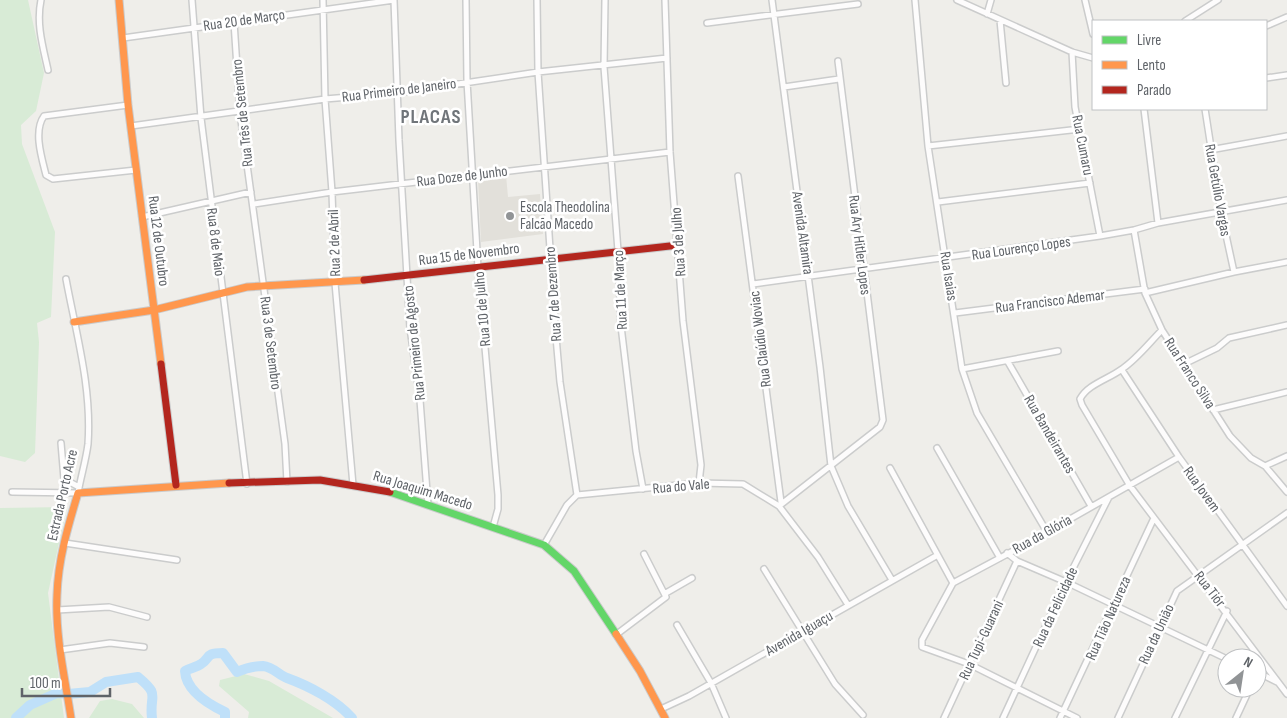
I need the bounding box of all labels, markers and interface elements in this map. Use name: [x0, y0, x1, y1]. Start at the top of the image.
street label: Rua 20 de Março: [202, 5, 286, 36]
legend: [1092, 20, 1267, 110]
text: Livre: [1137, 31, 1161, 50]
text: Lento: [1137, 56, 1166, 75]
street label: Rua Três de Setembro: [227, 58, 258, 168]
street label: Rua Primeiro de Janeiro: [341, 74, 457, 107]
text: Parado: [1137, 81, 1171, 100]
district label: PLACAS: [400, 105, 462, 129]
street label: Rua Cumaru: [1067, 113, 1098, 177]
street label: Rua Getúlio Vargas: [1200, 143, 1235, 238]
street label: Rua Doze de Junho: [415, 161, 509, 192]
street label: Avenida Altamira: [787, 189, 818, 276]
street label: Rua Ary Hitler Lopes: [844, 194, 875, 296]
street label: Rua 12 de Outubro: [144, 195, 173, 287]
place label: Escola Theodolina Falcão Macedo: [520, 198, 610, 234]
street label: Rua 8 de Maio: [202, 207, 229, 277]
street label: Rua 3 de Julho: [667, 207, 690, 277]
street label: Rua 2 de Abril: [324, 209, 345, 277]
marker: Escola Theodolina Falcão Macedo: [504, 210, 516, 222]
street label: Rua Lourenço Lopes: [970, 232, 1072, 265]
street label: Rua 15 de Novembro: [418, 239, 520, 270]
street label: Rua 7 de Dezembro: [541, 246, 566, 342]
street label: Rua 11 de Março: [609, 250, 632, 330]
street label: Rua Isaias: [935, 250, 962, 302]
street label: Rua 10 de Julho: [470, 271, 495, 347]
street label: Rua Primeiro de Agosto: [399, 285, 430, 401]
street label: Rua Francisco Ademar: [994, 285, 1107, 318]
street label: Rua Claúdio Woviac: [745, 290, 776, 388]
street label: Rua 3 de Setembro: [255, 295, 286, 391]
street label: Rua Franco Silva: [1160, 334, 1220, 413]
street label: Rua Bandeirantes: [1019, 392, 1080, 477]
street label: Estrada Porto Acre: [43, 448, 82, 543]
street label: Rua Jovem: [1179, 463, 1225, 516]
street label: Rua Joaquim Macedo: [371, 466, 475, 515]
street label: Rua do Vale: [652, 475, 710, 498]
street label: Rua da Glória: [1009, 510, 1076, 559]
street label: Rua da Felicidade: [1029, 564, 1082, 650]
street label: Rua Tiór: [1190, 567, 1230, 612]
street label: Rua Tião Natureza: [1081, 573, 1136, 663]
street label: Rua Tupi-Guarani: [955, 597, 1008, 683]
street label: Rua da União: [1134, 601, 1179, 667]
street label: Avenida Iguaçu: [761, 606, 836, 661]
north arrow: [1217, 648, 1267, 698]
text: N: [1241, 653, 1256, 671]
scale bar: [22, 666, 110, 698]
text: 100 m: [30, 674, 61, 693]

